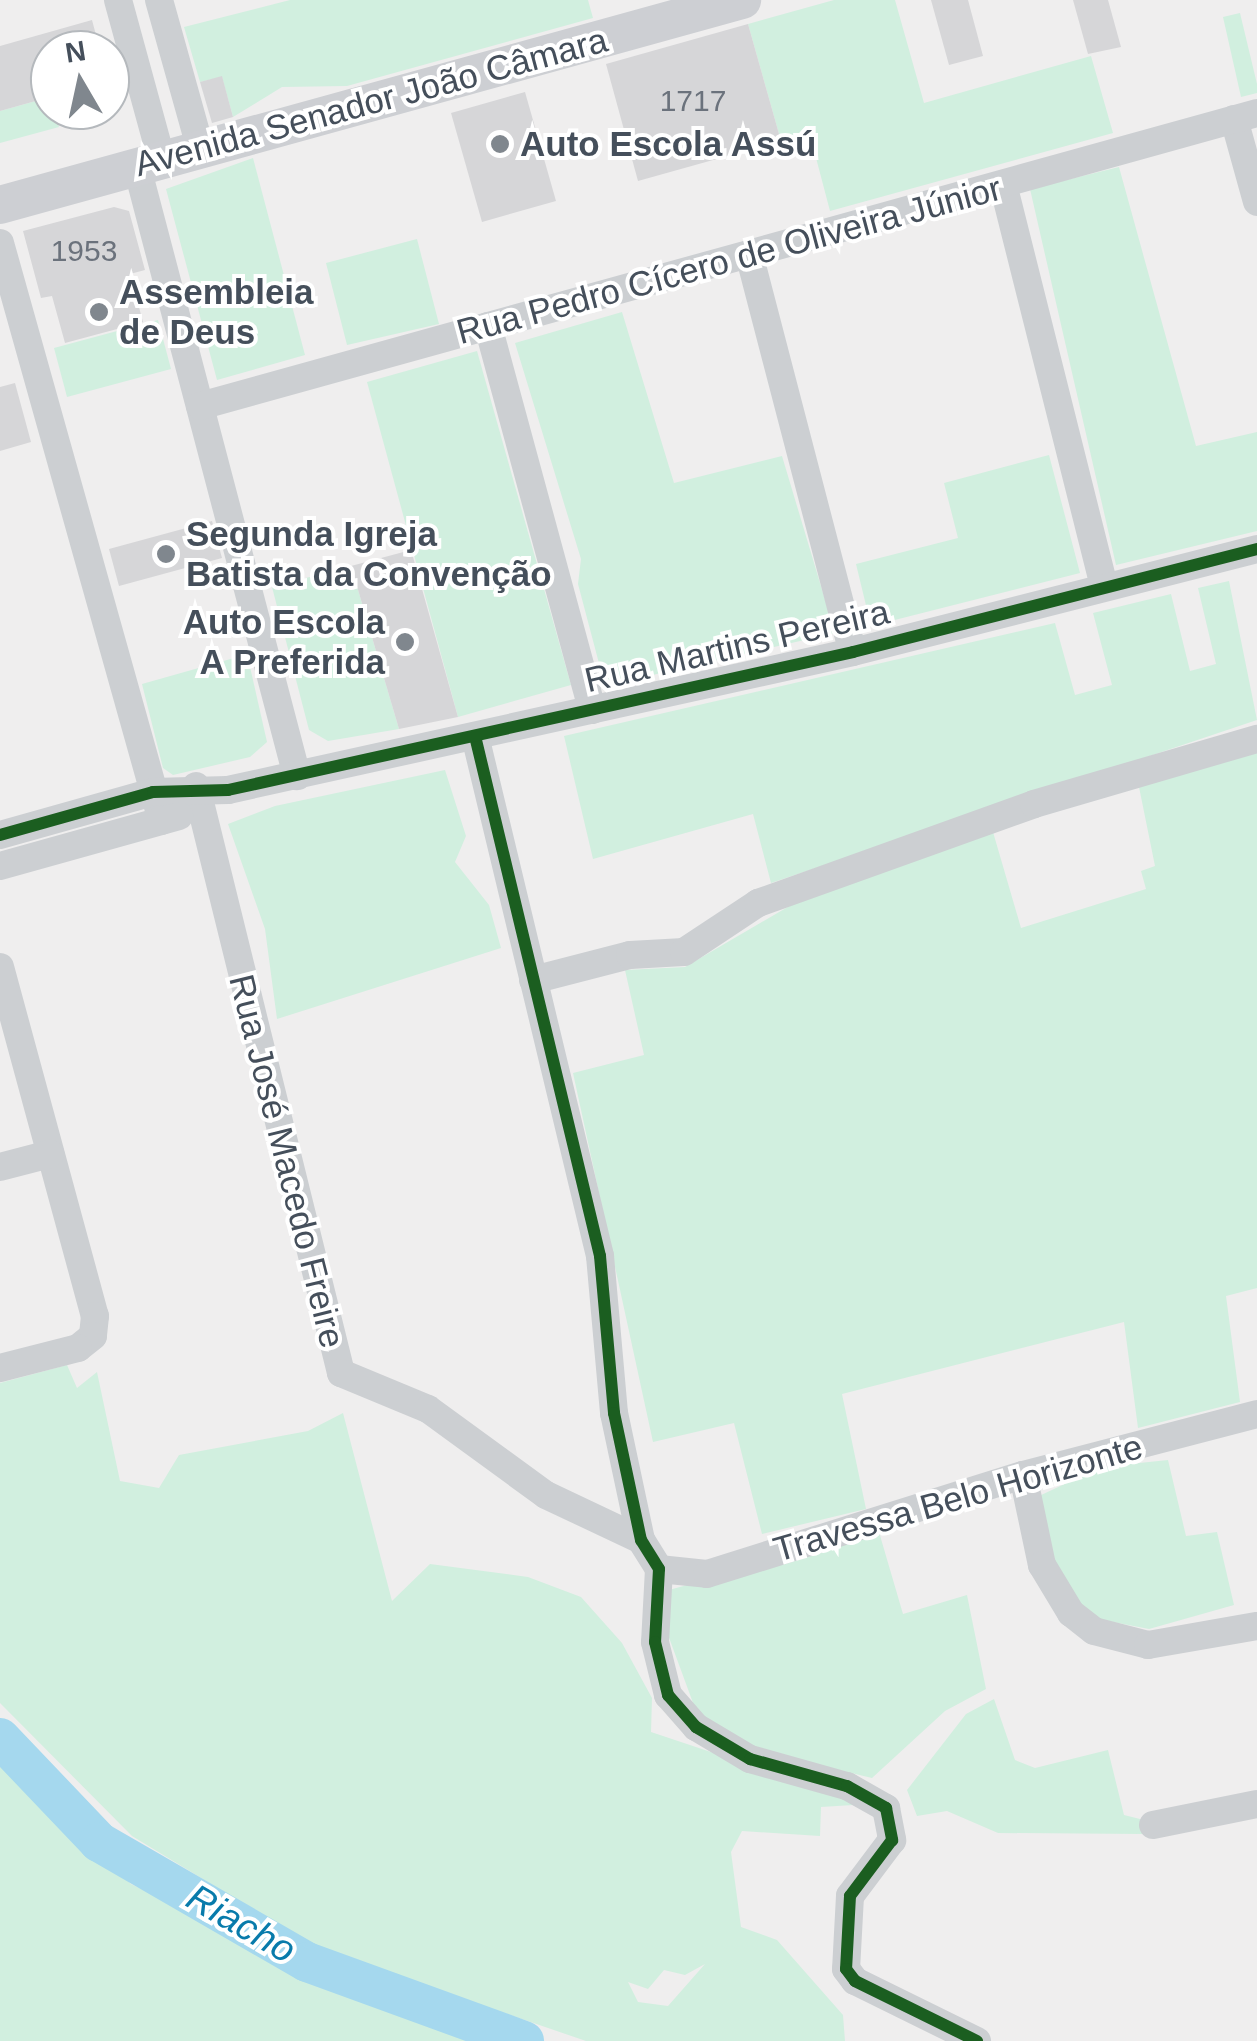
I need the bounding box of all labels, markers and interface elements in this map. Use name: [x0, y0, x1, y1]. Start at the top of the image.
street label: Avenida Senador João Câmara: [130, 19, 612, 185]
north arrow: [30, 30, 130, 130]
text: N: [63, 35, 88, 69]
house number: 1717: [660, 83, 726, 119]
place label: Auto Escola Assú: [520, 123, 818, 165]
marker: Auto Escola Assú: [489, 133, 511, 155]
street label: Rua Pedro Cícero de Oliveira Júnior: [452, 167, 1006, 353]
house number: 1953: [51, 233, 117, 269]
place label: Assembleia de Deus: [119, 271, 314, 353]
marker: Assembleia de Deus: [88, 301, 110, 323]
place label: Segunda Igreja Batista da Convenção: [186, 513, 552, 595]
marker: Segunda Igreja Batista da Convenção: [155, 543, 177, 565]
street label: Rua Martins Pereira: [581, 591, 893, 701]
place label: Auto Escola A Preferida: [183, 601, 385, 683]
marker: Auto Escola A Preferida: [394, 631, 416, 653]
street label: Rua José Macedo Freire: [220, 970, 354, 1352]
street label: Travessa Belo Horizonte: [769, 1425, 1147, 1571]
water label: Riacho: [178, 1875, 304, 1973]

